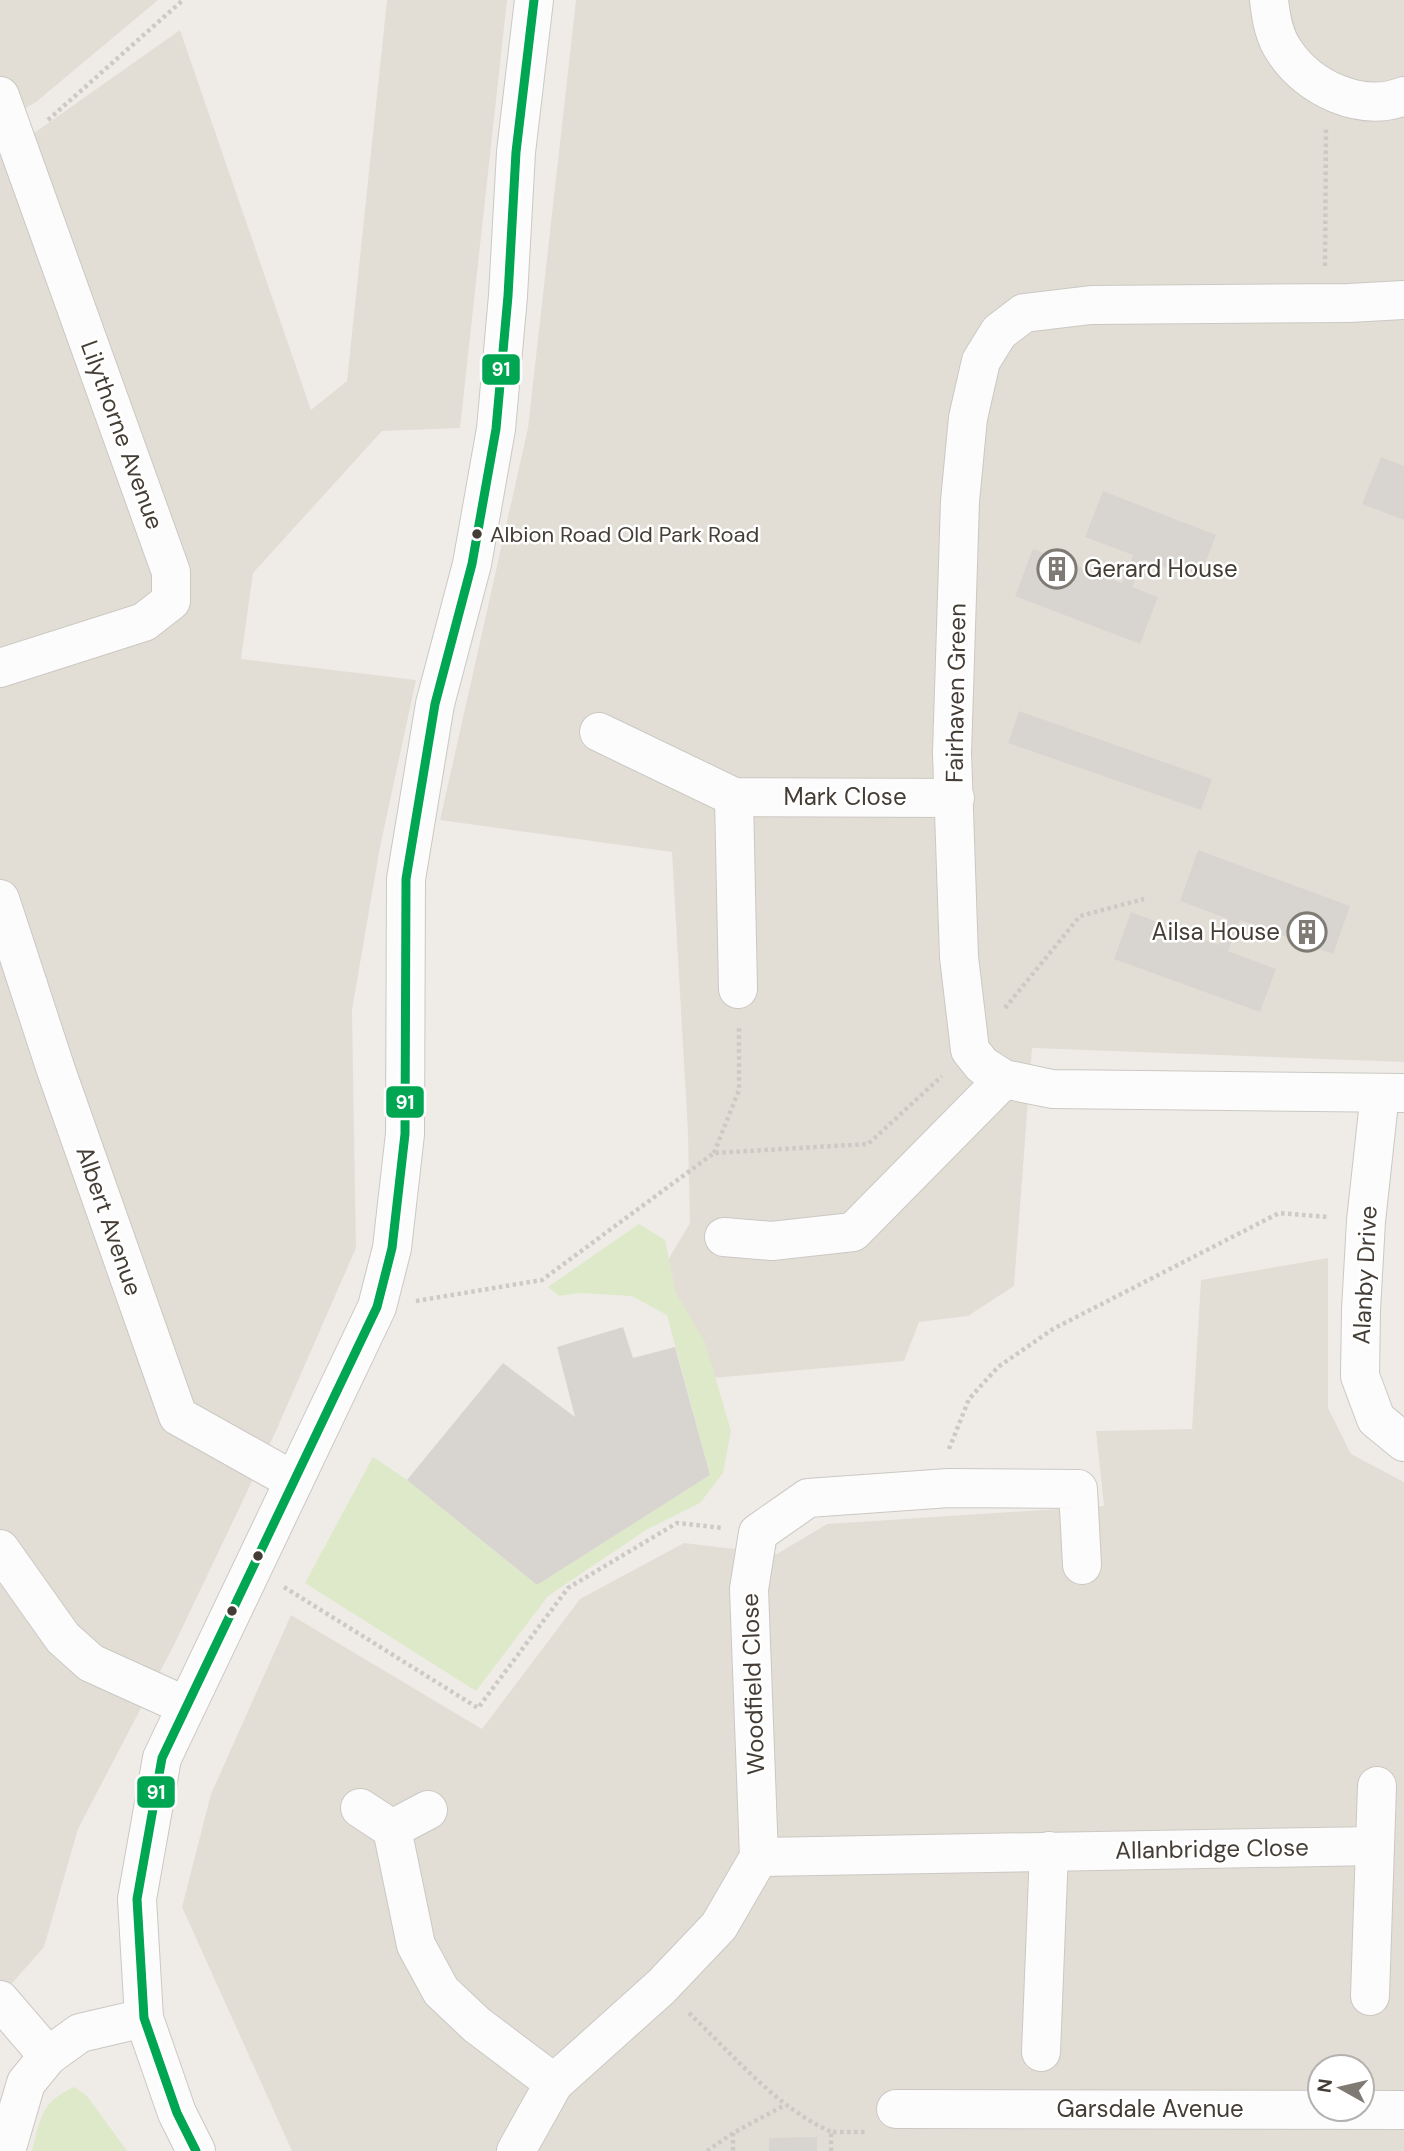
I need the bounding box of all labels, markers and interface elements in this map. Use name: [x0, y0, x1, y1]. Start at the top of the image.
street label: Lilythorne Avenue: [74, 336, 171, 534]
line badge: 91: [481, 353, 521, 386]
text: 91: [492, 357, 510, 382]
place label: Albion Road Old Park Road: [490, 520, 759, 549]
marker: Albion Road Old Park Road: [470, 527, 484, 541]
building icon: Gerard House: [1036, 548, 1078, 590]
place label: Gerard House: [1084, 553, 1238, 584]
street label: Fairhaven Green: [938, 603, 973, 783]
street label: Mark Close: [783, 781, 907, 812]
building icon: Ailsa House: [1286, 911, 1328, 953]
place label: Ailsa House: [1151, 916, 1280, 947]
line badge: 91: [385, 1085, 425, 1119]
text: 91: [396, 1090, 414, 1115]
street label: Albert Avenue: [69, 1142, 150, 1300]
street label: Alanby Drive: [1345, 1205, 1384, 1345]
unlabelled marker: [251, 1549, 265, 1563]
street label: Woodfield Close: [734, 1593, 771, 1775]
unlabelled marker: [225, 1604, 239, 1618]
line badge: 91: [136, 1775, 176, 1809]
text: 91: [147, 1780, 165, 1805]
street label: Allanbridge Close: [1115, 1831, 1309, 1866]
north arrow: [1306, 2053, 1376, 2123]
text: N: [1311, 2077, 1338, 2094]
street label: Garsdale Avenue: [1056, 2093, 1244, 2124]

